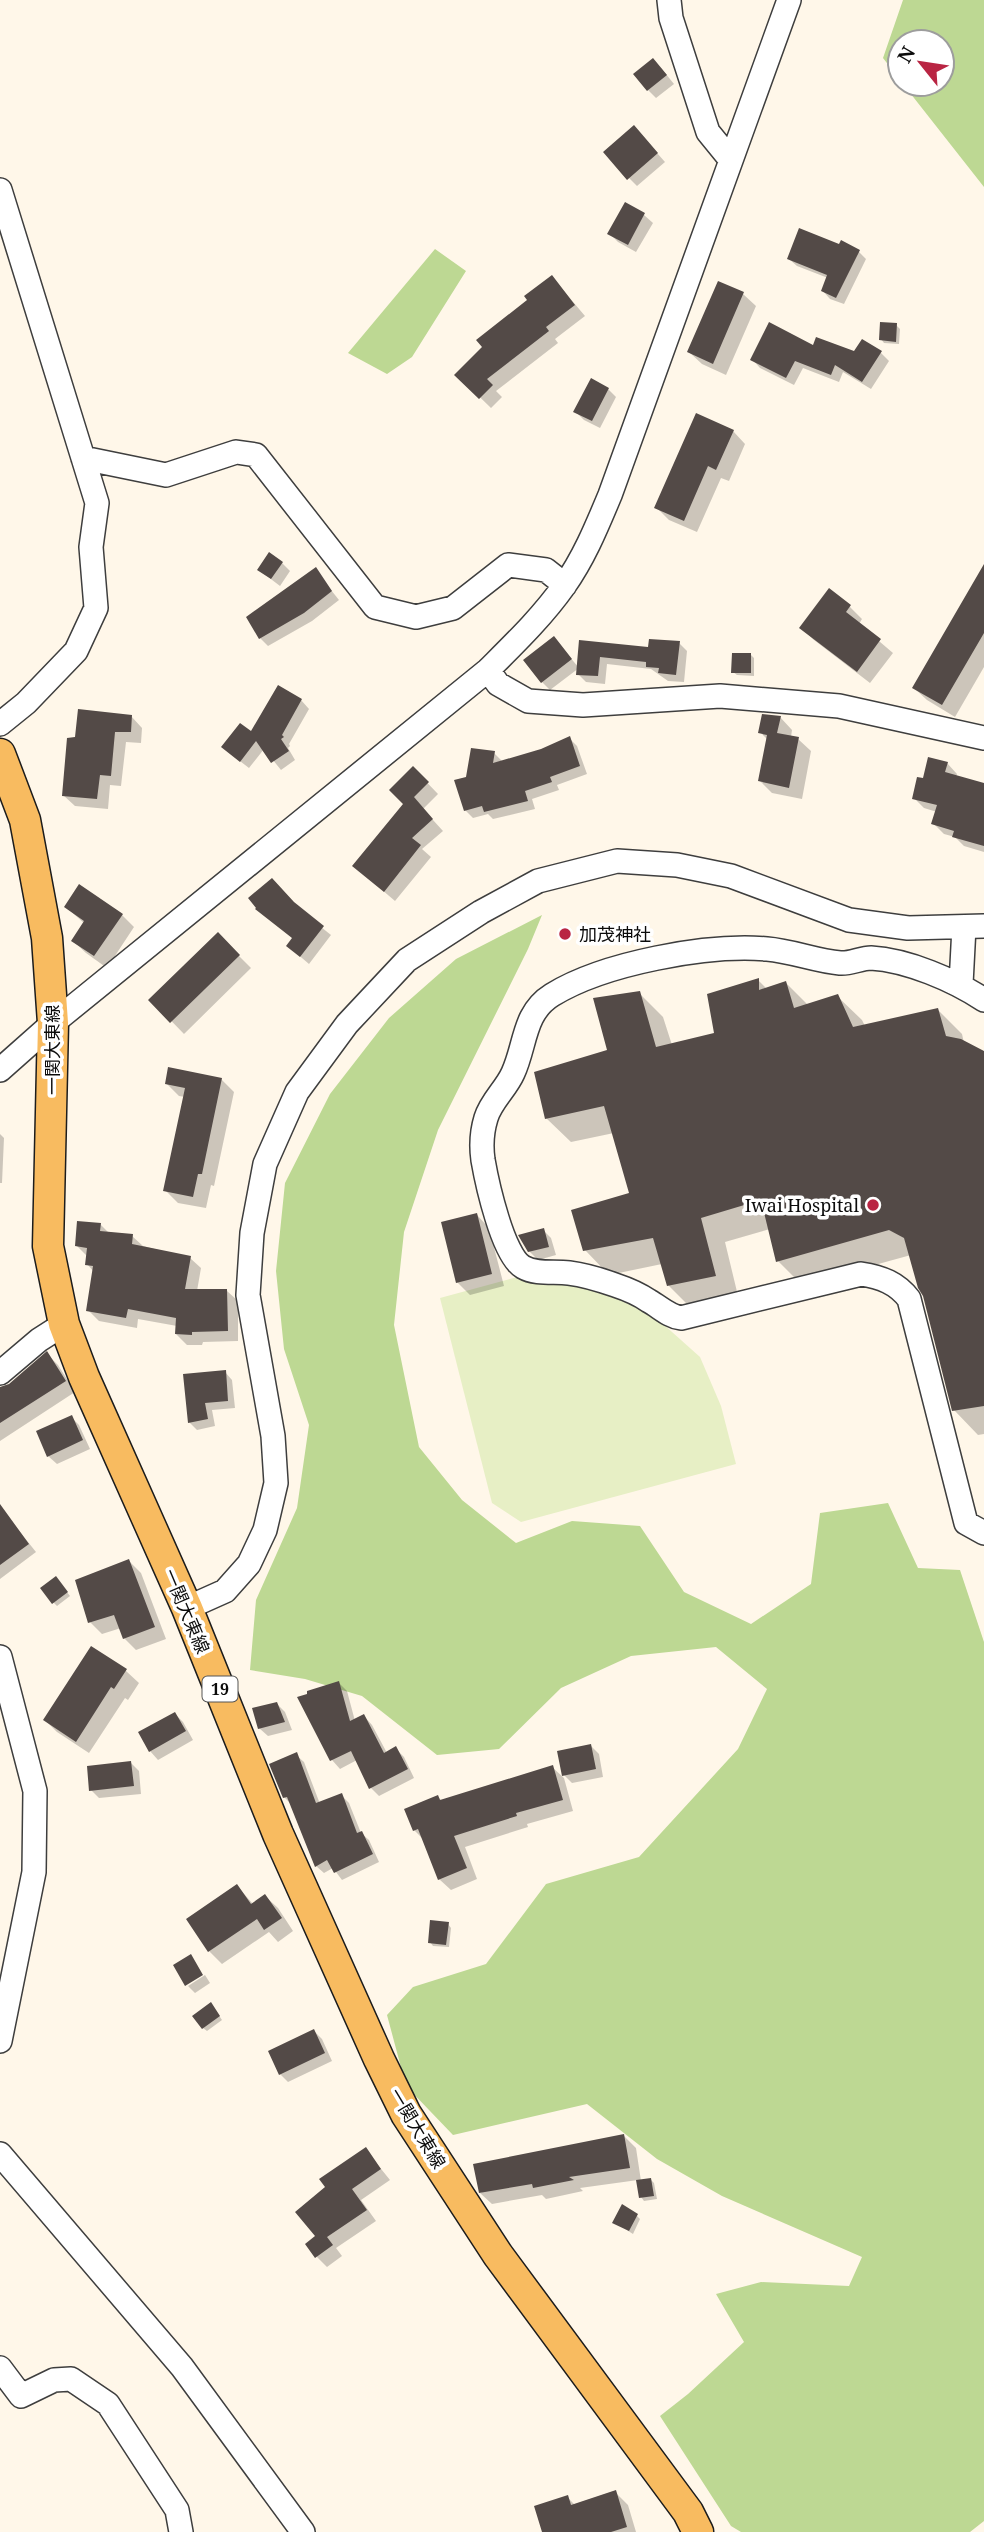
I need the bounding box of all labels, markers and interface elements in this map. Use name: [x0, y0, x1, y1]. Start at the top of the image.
north arrow: [886, 28, 956, 98]
text: N: [891, 41, 921, 67]
place label: 加茂神社: [579, 922, 651, 946]
marker: 加茂神社: [557, 926, 573, 942]
street label: 一関大東線: [40, 1005, 64, 1095]
place label: Iwai Hospital: [745, 1193, 859, 1217]
marker: Iwai Hospital: [865, 1197, 881, 1213]
street label: 一関大東線: [158, 1565, 216, 1657]
road number: 19: [202, 1676, 238, 1702]
street label: 一関大東線: [385, 2083, 451, 2173]

